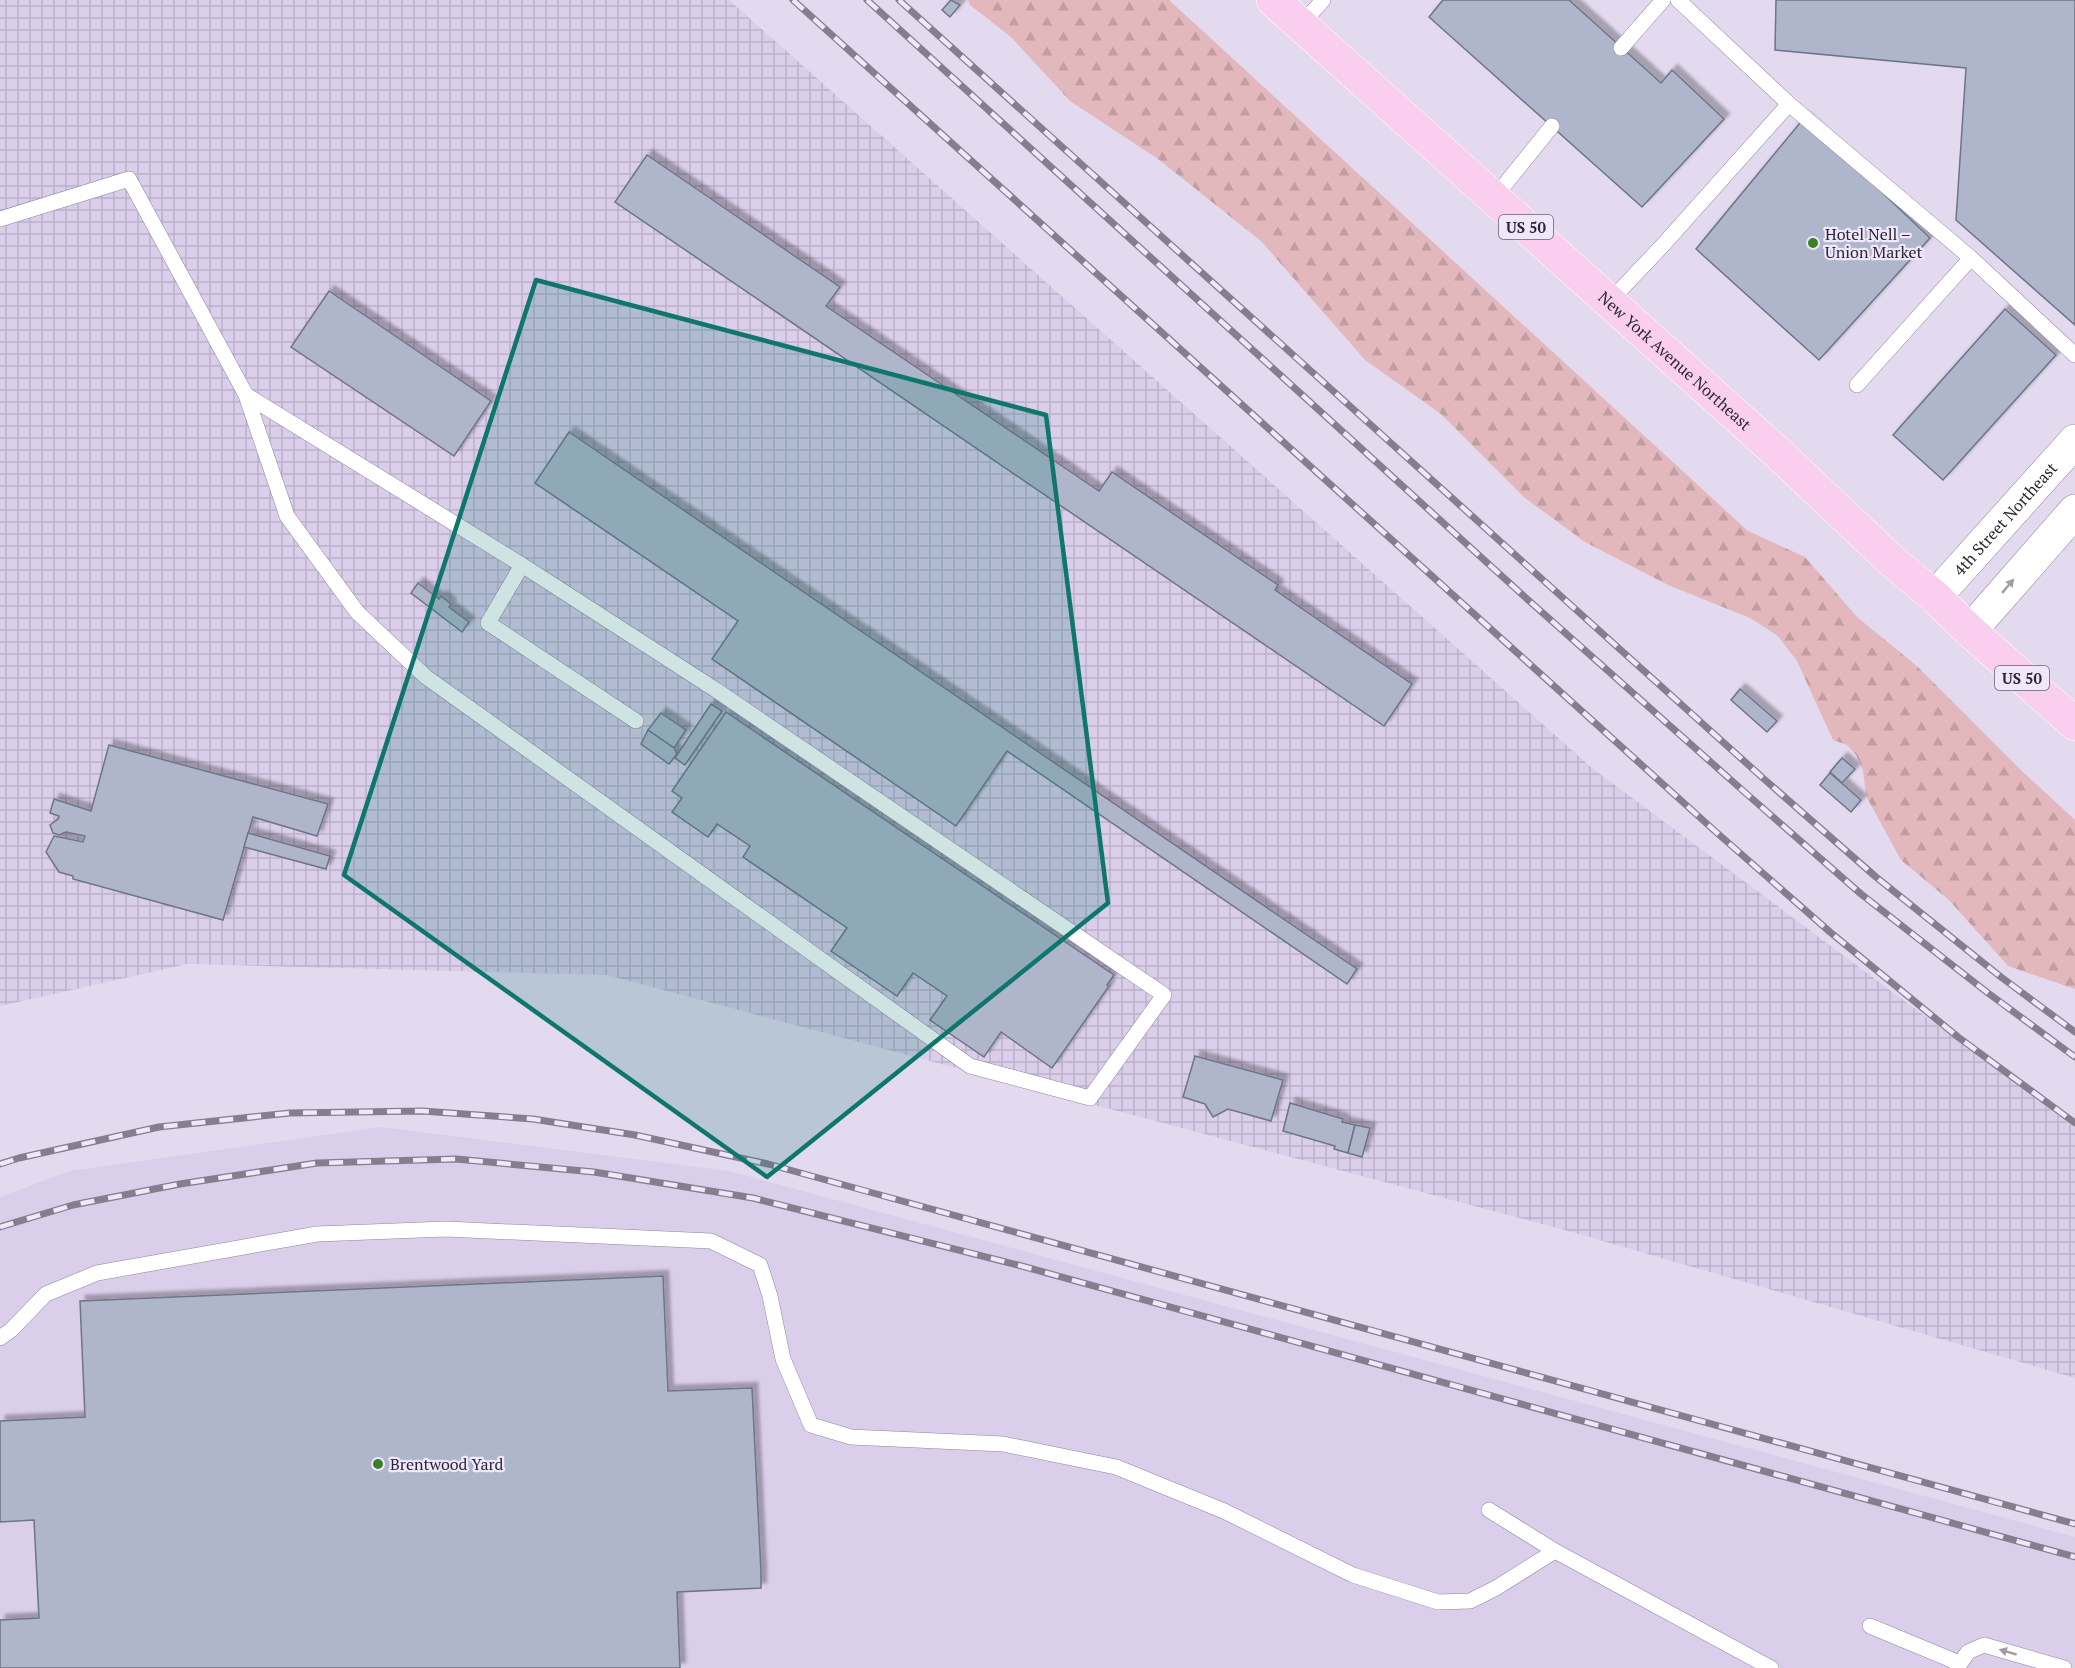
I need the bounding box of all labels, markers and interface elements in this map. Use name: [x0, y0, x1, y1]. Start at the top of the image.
road number: US 50: [1499, 215, 1553, 239]
place label: Hotel Nell – Union Market: [1825, 223, 1923, 263]
marker: Hotel Nell – Union Market: [1806, 236, 1820, 250]
street label: New York Avenue Northeast: [1594, 286, 1756, 435]
street label: 4th Street Northeast: [1948, 457, 2062, 580]
one-way arrow: [2001, 579, 2014, 594]
road number: US 50: [1995, 666, 2049, 690]
place label: Brentwood Yard: [390, 1453, 504, 1475]
marker: Brentwood Yard: [371, 1457, 385, 1471]
one-way arrow: [1999, 1647, 2017, 1656]

